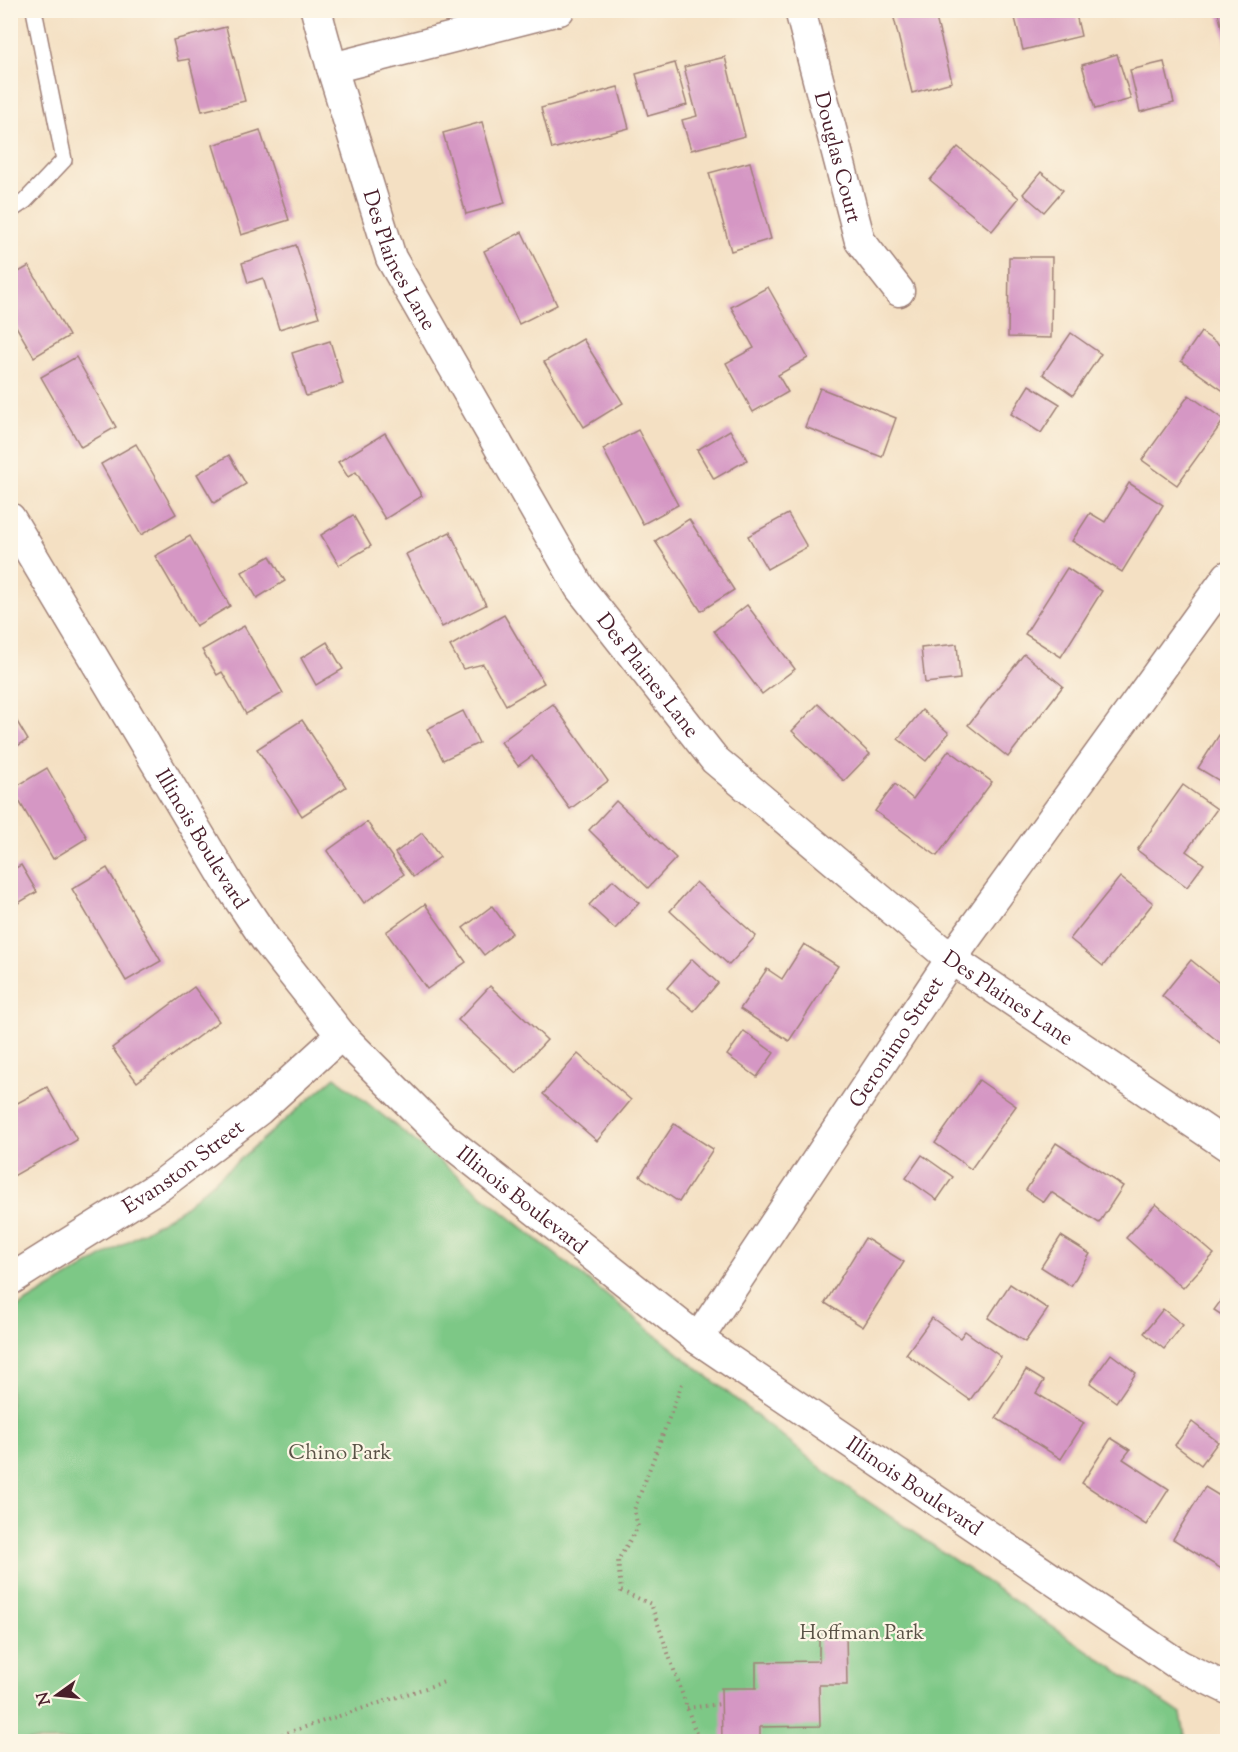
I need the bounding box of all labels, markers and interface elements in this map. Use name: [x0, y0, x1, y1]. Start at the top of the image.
street label: Douglas Court: [805, 89, 868, 226]
street label: Des Plaines Lane: [354, 186, 442, 336]
street label: Des Plaines Lane: [588, 607, 705, 745]
street label: Illinois Boulevard: [146, 764, 255, 916]
street label: Des Plaines Lane: [936, 945, 1079, 1054]
street label: Geronimo Street: [843, 971, 952, 1115]
street label: Evanston Street: [117, 1114, 251, 1222]
street label: Illinois Boulevard: [449, 1140, 593, 1263]
street label: Illinois Boulevard: [839, 1430, 988, 1545]
park label: Chino Park: [288, 1439, 392, 1469]
park label: Hoffman Park: [800, 1619, 925, 1649]
north arrow: [27, 1665, 87, 1725]
text: N: [32, 1689, 58, 1707]

